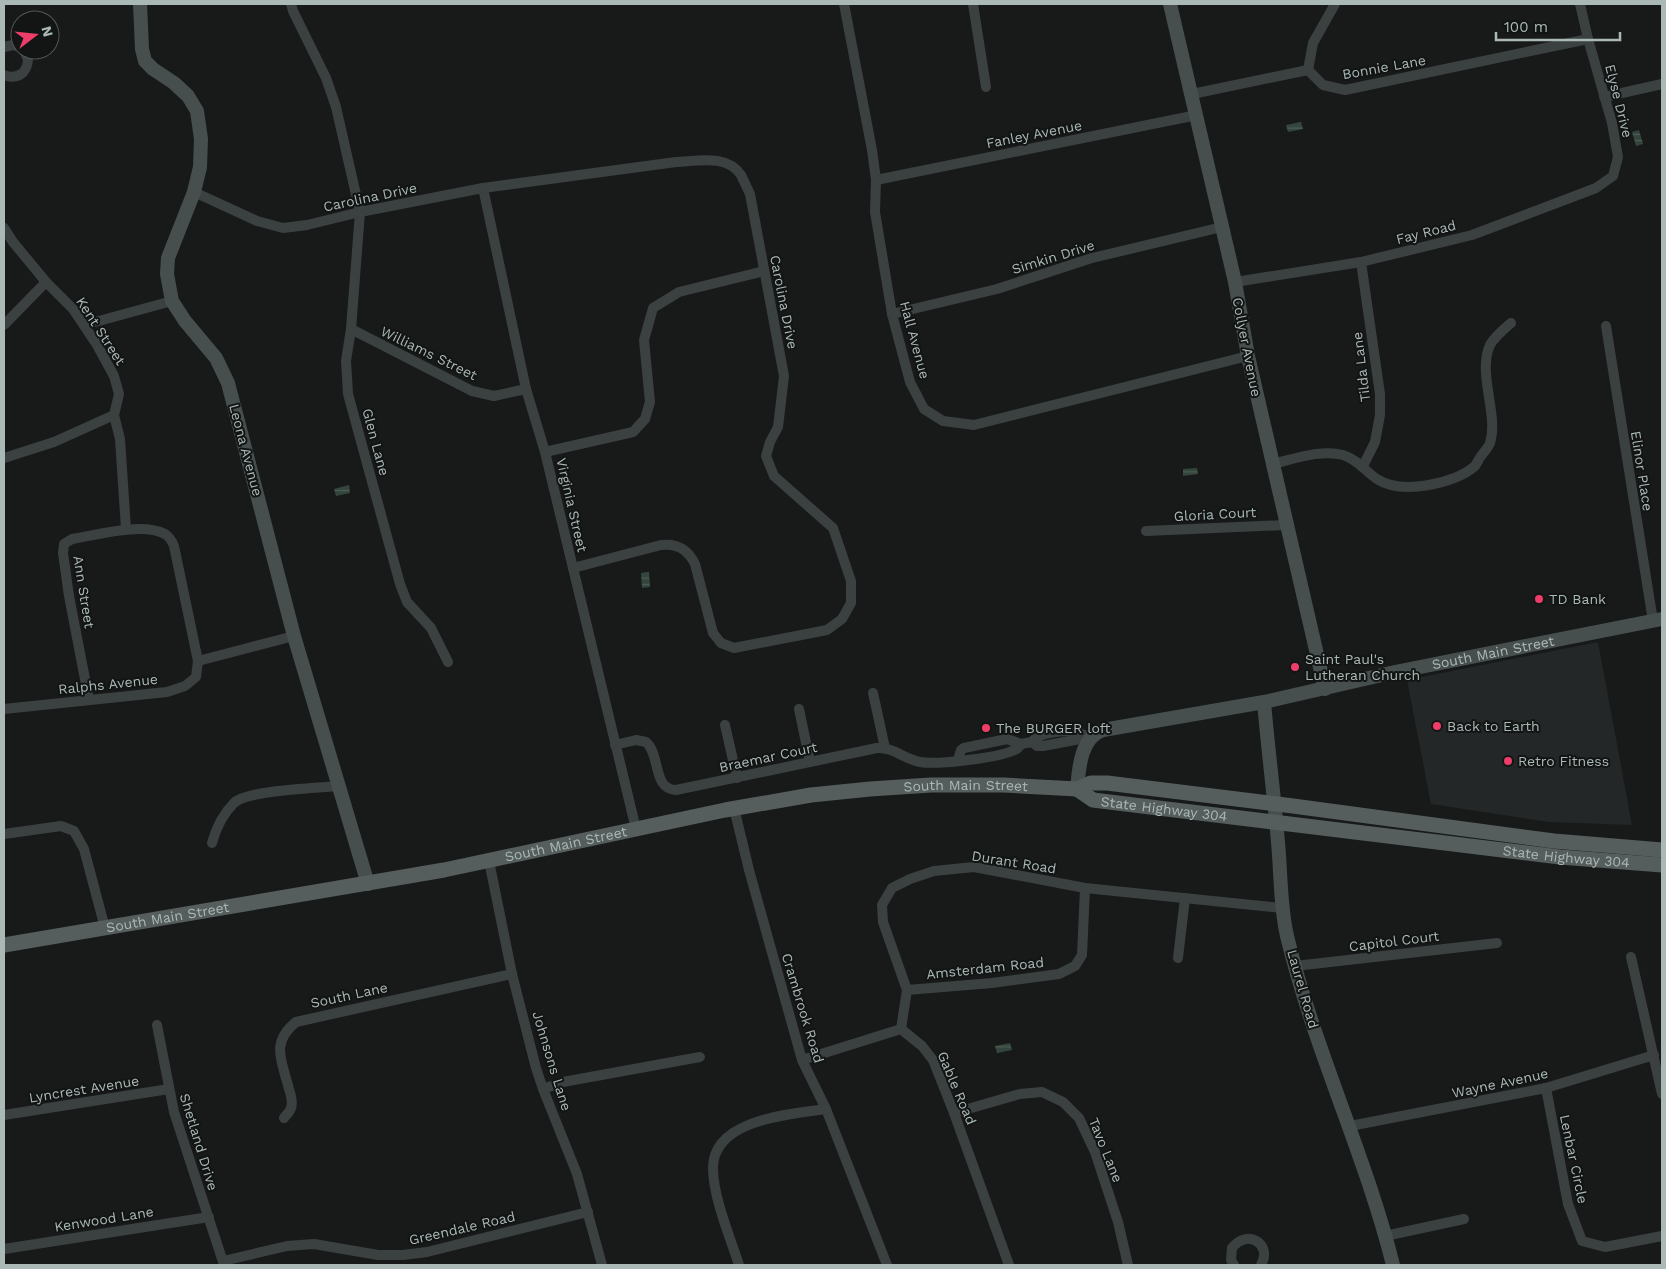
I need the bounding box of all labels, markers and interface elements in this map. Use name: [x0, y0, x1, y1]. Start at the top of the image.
north arrow: [10, 10, 60, 60]
scale bar: [1496, 10, 1620, 42]
text: 100 m: [1504, 18, 1548, 36]
text: N: [38, 24, 57, 39]
street label: Bonnie Lane: [1341, 52, 1427, 82]
street label: Elyse Drive: [1602, 63, 1636, 139]
street label: Fanley Avenue: [985, 117, 1083, 151]
street label: Carolina Drive: [322, 179, 418, 215]
street label: Fay Road: [1394, 217, 1458, 247]
street label: Simkin Drive: [1010, 237, 1096, 277]
street label: Carolina Drive: [767, 254, 801, 350]
street label: Kent Street: [73, 294, 129, 368]
street label: Collyer Avenue: [1230, 296, 1264, 398]
street label: Hall Avenue: [897, 299, 933, 381]
street label: Williams Street: [378, 323, 480, 383]
street label: Tilda Lane: [1349, 331, 1373, 403]
street label: Leona Avenue: [226, 402, 266, 498]
street label: Glen Lane: [359, 407, 393, 477]
street label: Elinor Place: [1628, 430, 1656, 512]
street label: Virginia Street: [553, 456, 591, 554]
street label: Gloria Court: [1173, 504, 1257, 524]
street label: Ann Street: [70, 554, 98, 630]
place label: TD Bank: [1549, 591, 1606, 607]
marker: TD Bank: [1533, 593, 1545, 605]
street label: South Main Street: [1430, 633, 1556, 673]
place label: Saint Paul's Lutheran Church: [1305, 651, 1420, 683]
marker: Saint Paul's Lutheran Church: [1289, 661, 1301, 673]
street label: Ralphs Avenue: [57, 671, 159, 697]
place label: Back to Earth: [1447, 718, 1540, 734]
place label: The BURGER loft: [996, 720, 1110, 736]
marker: Back to Earth: [1431, 720, 1443, 732]
marker: The BURGER loft: [980, 722, 992, 734]
street label: Braemar Court: [717, 739, 819, 775]
place label: Retro Fitness: [1518, 753, 1609, 769]
marker: Retro Fitness: [1502, 755, 1514, 767]
street label: South Main Street: [903, 777, 1028, 795]
street label: State Highway 304: [1100, 793, 1228, 824]
street label: South Main Street: [503, 823, 629, 865]
street label: State Highway 304: [1502, 842, 1630, 870]
street label: Durant Road: [970, 847, 1058, 877]
street label: South Main Street: [105, 899, 230, 935]
street label: Capitol Court: [1348, 928, 1440, 954]
street label: Laurel Road: [1284, 948, 1322, 1030]
street label: Crambrook Road: [779, 951, 827, 1065]
street label: Amsterdam Road: [925, 954, 1045, 982]
street label: South Lane: [309, 979, 389, 1011]
street label: Johnsons Lane: [529, 1009, 575, 1113]
street label: Gable Road: [934, 1049, 980, 1127]
street label: Wayne Avenue: [1450, 1065, 1550, 1101]
street label: Lyncrest Avenue: [28, 1072, 140, 1106]
street label: Shetland Drive: [177, 1092, 221, 1192]
street label: Lenbar Circle: [1557, 1113, 1591, 1205]
street label: Tavo Lane: [1086, 1115, 1126, 1185]
street label: Kenwood Lane: [53, 1203, 155, 1235]
street label: Greendale Road: [407, 1208, 517, 1248]

